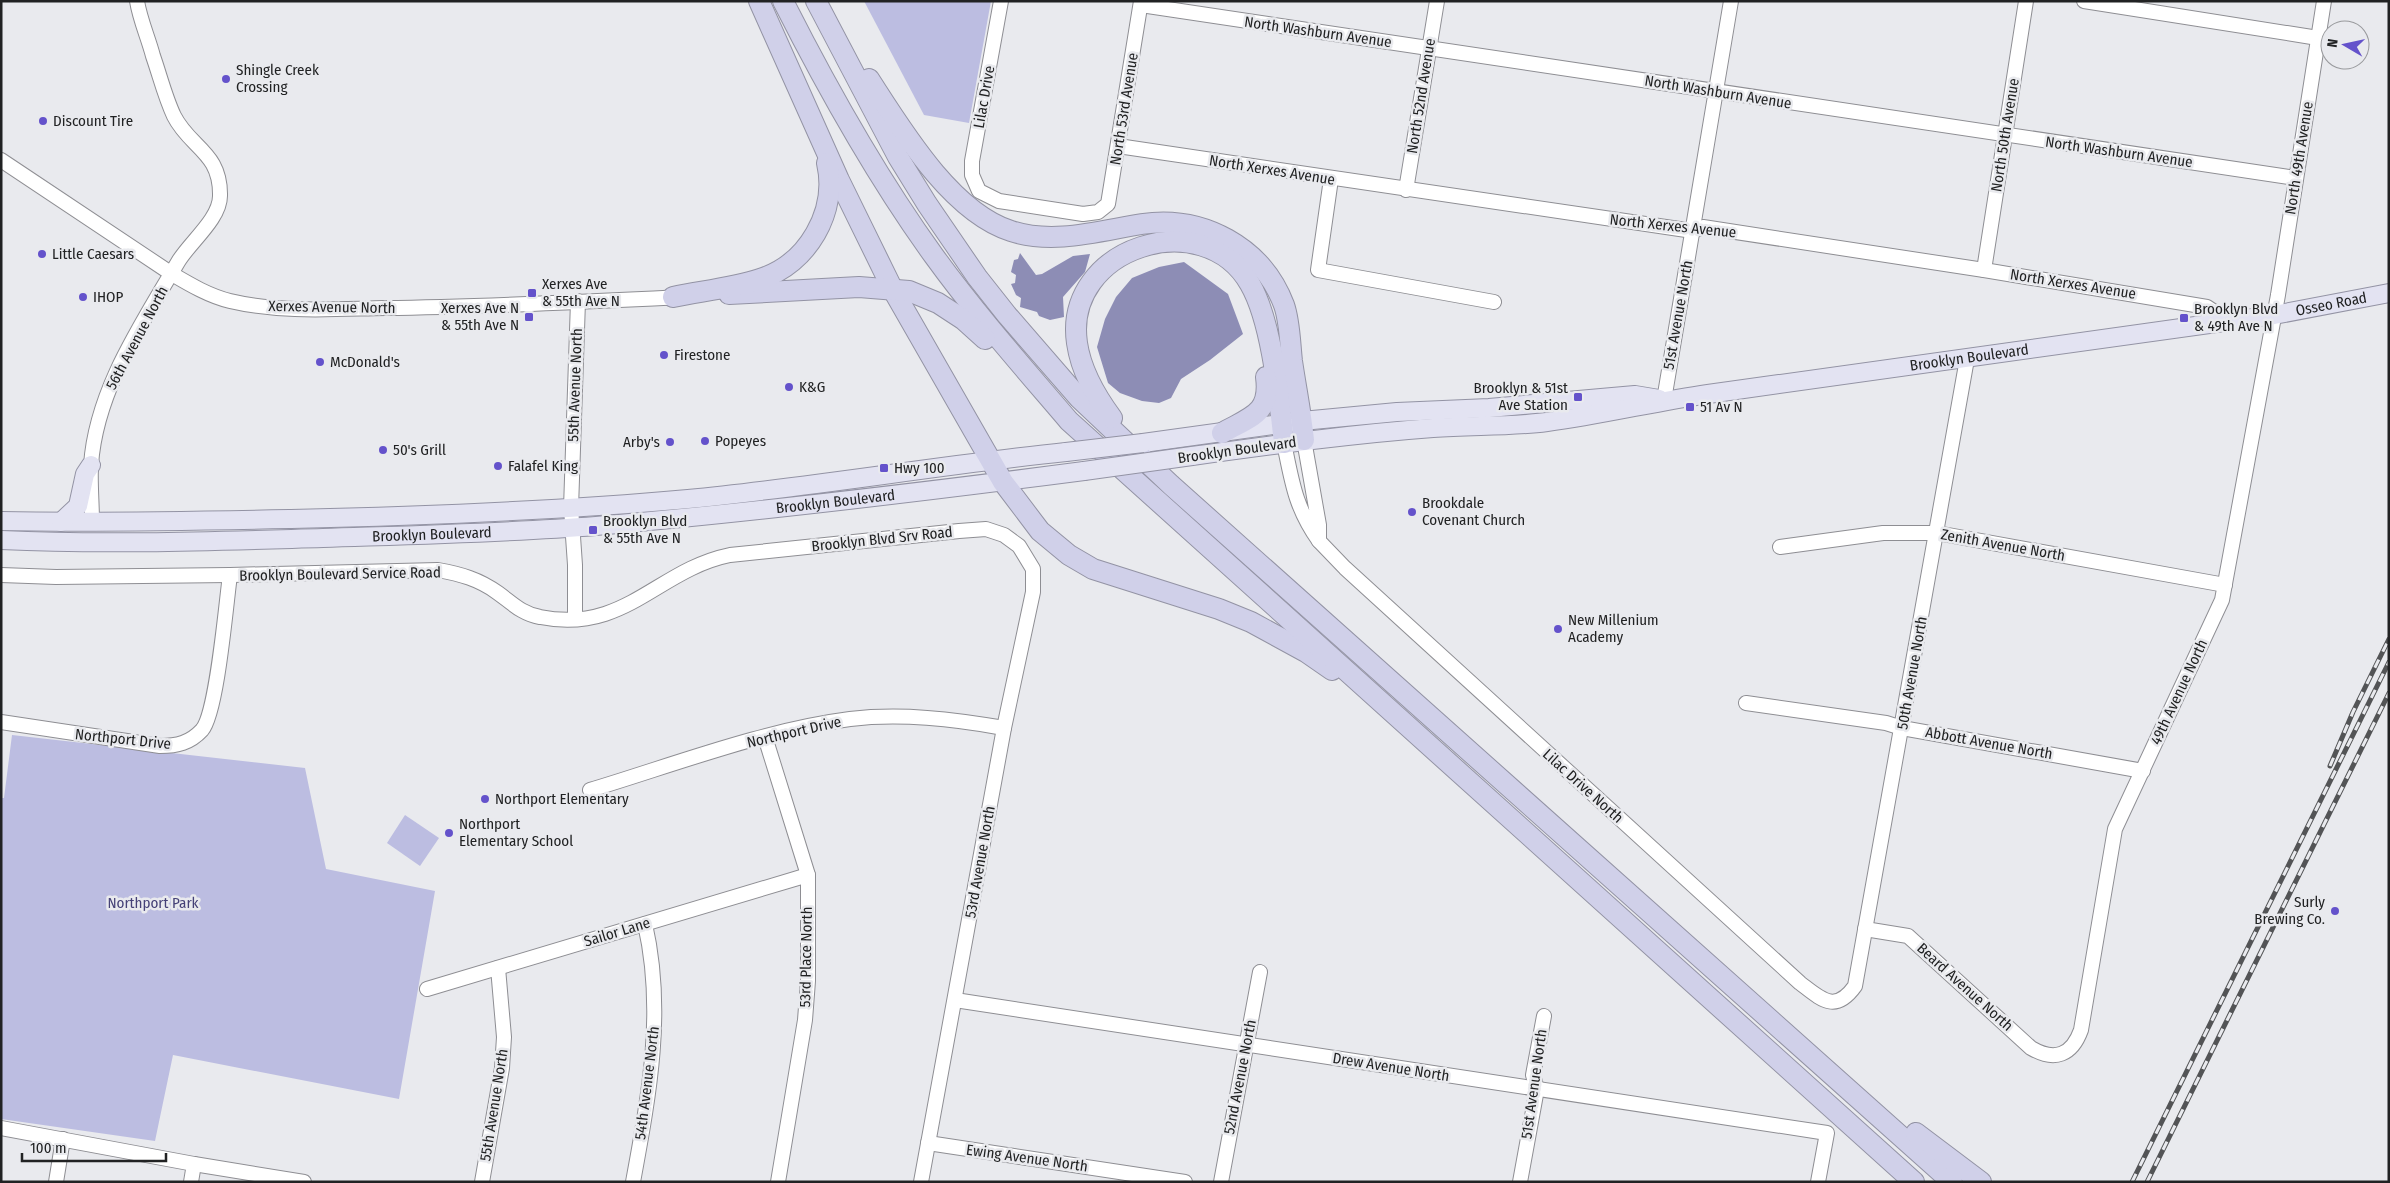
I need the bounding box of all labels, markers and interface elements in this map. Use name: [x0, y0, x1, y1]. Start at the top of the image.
street label: North Washburn Avenue: [1243, 13, 1393, 51]
north arrow: [2320, 20, 2370, 70]
street label: North 52nd Avenue: [1403, 37, 1439, 155]
text: N: [2324, 38, 2342, 49]
street label: North 53rd Avenue: [1106, 52, 1142, 166]
place label: Shingle Creek Crossing: [236, 61, 319, 96]
street label: Lilac Drive: [970, 64, 998, 130]
street label: North Washburn Avenue: [1643, 71, 1793, 113]
marker: Shingle Creek Crossing: [220, 73, 232, 85]
street label: North 50th Avenue: [1987, 77, 2023, 193]
street label: North 49th Avenue: [2281, 100, 2317, 216]
place label: Discount Tire: [53, 112, 133, 130]
marker: Discount Tire: [37, 115, 49, 127]
street label: North Washburn Avenue: [2044, 133, 2194, 171]
street label: North Xerxes Avenue: [1208, 151, 1336, 189]
street label: North Xerxes Avenue: [1609, 210, 1737, 242]
place label: Little Caesars: [52, 245, 134, 263]
marker: Little Caesars: [36, 248, 48, 260]
street label: 51st Avenue North: [1660, 259, 1696, 371]
street label: North Xerxes Avenue: [2009, 265, 2137, 303]
place label: Xerxes Ave & 55th Ave N: [542, 275, 620, 310]
street label: 56th Avenue North: [102, 283, 172, 393]
marker: Xerxes Ave & 55th Ave N: [526, 287, 538, 299]
place label: IHOP: [93, 288, 123, 306]
street label: Osseo Road: [2294, 288, 2368, 320]
marker: IHOP: [77, 291, 89, 303]
street label: Xerxes Avenue North: [268, 297, 396, 317]
place label: Xerxes Ave N & 55th Ave N: [441, 299, 519, 334]
place label: Brooklyn Blvd & 49th Ave N: [2194, 300, 2278, 335]
marker: Xerxes Ave N & 55th Ave N: [523, 311, 535, 323]
marker: Brooklyn Blvd & 49th Ave N: [2178, 312, 2190, 324]
street label: 55th Avenue North: [564, 328, 586, 442]
street label: Brooklyn Boulevard: [1909, 340, 2030, 375]
place label: Firestone: [674, 346, 730, 364]
marker: Firestone: [658, 349, 670, 361]
place label: McDonald's: [330, 353, 400, 371]
marker: McDonald's: [314, 356, 326, 368]
place label: K&G: [799, 378, 825, 396]
place label: Brooklyn & 51st Ave Station: [1473, 379, 1568, 414]
marker: K&G: [783, 381, 795, 393]
marker: Brooklyn & 51st Ave Station: [1572, 391, 1584, 403]
place label: 51 Av N: [1700, 398, 1743, 416]
marker: 51 Av N: [1684, 401, 1696, 413]
place label: Popeyes: [715, 432, 766, 450]
place label: Arby's: [623, 433, 660, 451]
street label: Brooklyn Boulevard: [1177, 433, 1297, 467]
marker: Popeyes: [699, 435, 711, 447]
marker: Arby's: [664, 436, 676, 448]
place label: 50's Grill: [393, 441, 446, 459]
marker: 50's Grill: [377, 444, 389, 456]
place label: Falafel King: [508, 457, 578, 475]
place label: Hwy 100: [894, 459, 945, 477]
marker: Falafel King: [492, 460, 504, 472]
marker: Hwy 100: [878, 462, 890, 474]
street label: Brooklyn Boulevard: [775, 486, 896, 517]
place label: Brookdale Covenant Church: [1422, 494, 1525, 529]
marker: Brookdale Covenant Church: [1406, 506, 1418, 518]
place label: Brooklyn Blvd & 55th Ave N: [603, 512, 687, 547]
street label: Brooklyn Boulevard: [372, 523, 492, 545]
street label: Brooklyn Blvd Srv Road: [811, 523, 953, 555]
marker: Brooklyn Blvd & 55th Ave N: [587, 524, 599, 536]
street label: Zenith Avenue North: [1939, 525, 2067, 565]
street label: Brooklyn Boulevard Service Road: [239, 563, 441, 585]
place label: New Millenium Academy: [1568, 611, 1659, 646]
street label: 50th Avenue North: [1893, 615, 1931, 731]
marker: New Millenium Academy: [1552, 623, 1564, 635]
street label: 49th Avenue North: [2147, 636, 2211, 748]
street label: Northport Drive: [745, 712, 843, 752]
street label: Abbott Avenue North: [1924, 723, 2054, 763]
street label: Northport Drive: [74, 725, 172, 753]
street label: Lilac Drive North: [1539, 745, 1627, 827]
place label: Northport Elementary: [495, 790, 629, 808]
marker: Northport Elementary: [479, 793, 491, 805]
street label: 53rd Avenue North: [961, 805, 999, 919]
place label: Northport Elementary School: [459, 815, 573, 850]
marker: Northport Elementary School: [443, 827, 455, 839]
place label: Surly Brewing Co.: [2254, 893, 2325, 928]
park label: Northport Park: [107, 894, 199, 912]
marker: Surly Brewing Co.: [2329, 905, 2341, 917]
street label: 53rd Place North: [796, 906, 816, 1008]
street label: Sailor Lane: [582, 913, 652, 951]
street label: Beard Avenue North: [1913, 939, 2017, 1035]
street label: 52nd Avenue North: [1220, 1018, 1260, 1136]
street label: 54th Avenue North: [631, 1025, 663, 1141]
street label: 51st Avenue North: [1517, 1028, 1551, 1140]
street label: 55th Avenue North: [476, 1048, 512, 1162]
street label: Drew Avenue North: [1331, 1049, 1451, 1085]
scale bar: [22, 1130, 166, 1162]
text: 100 m: [30, 1139, 67, 1157]
street label: Ewing Avenue North: [965, 1141, 1089, 1175]

